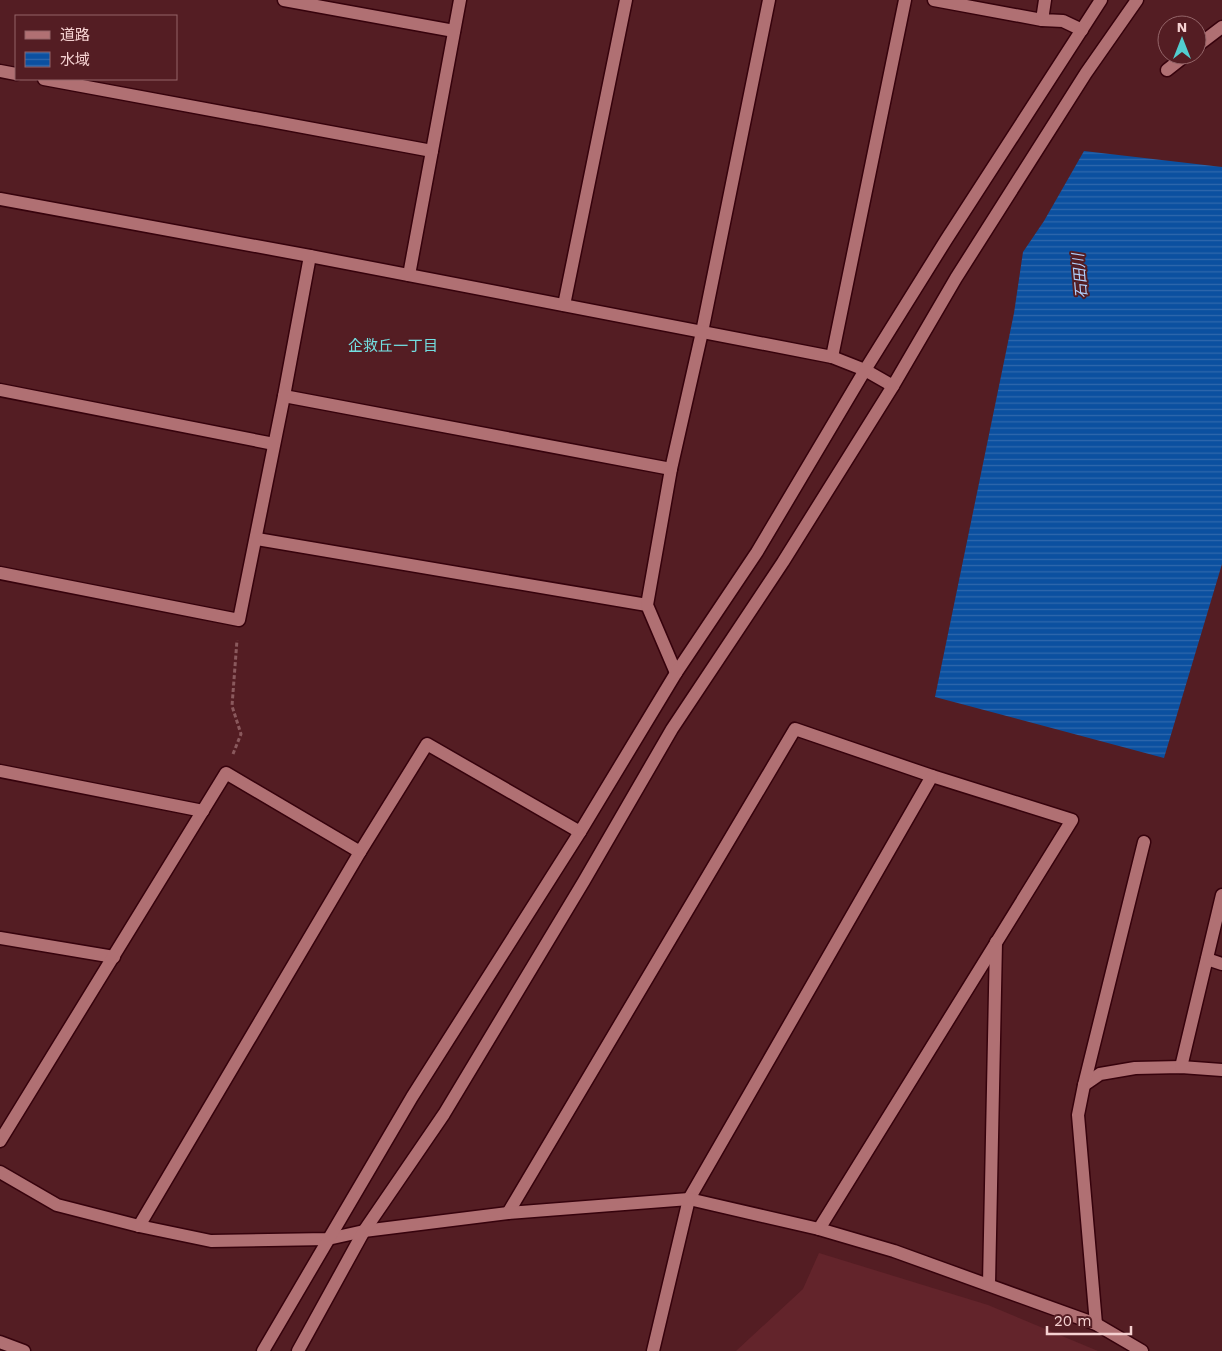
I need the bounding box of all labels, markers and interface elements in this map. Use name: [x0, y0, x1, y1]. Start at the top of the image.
legend: [15, 15, 178, 80]
north arrow: [1157, 15, 1207, 65]
text: N: [1177, 19, 1187, 35]
text: 道路: [60, 26, 90, 44]
text: 水域: [60, 51, 90, 69]
water label: 石田川: [1069, 251, 1091, 299]
district label: 企救丘一丁目: [348, 337, 438, 355]
scale bar: [1047, 1304, 1131, 1336]
text: 20 m: [1054, 1312, 1092, 1330]

